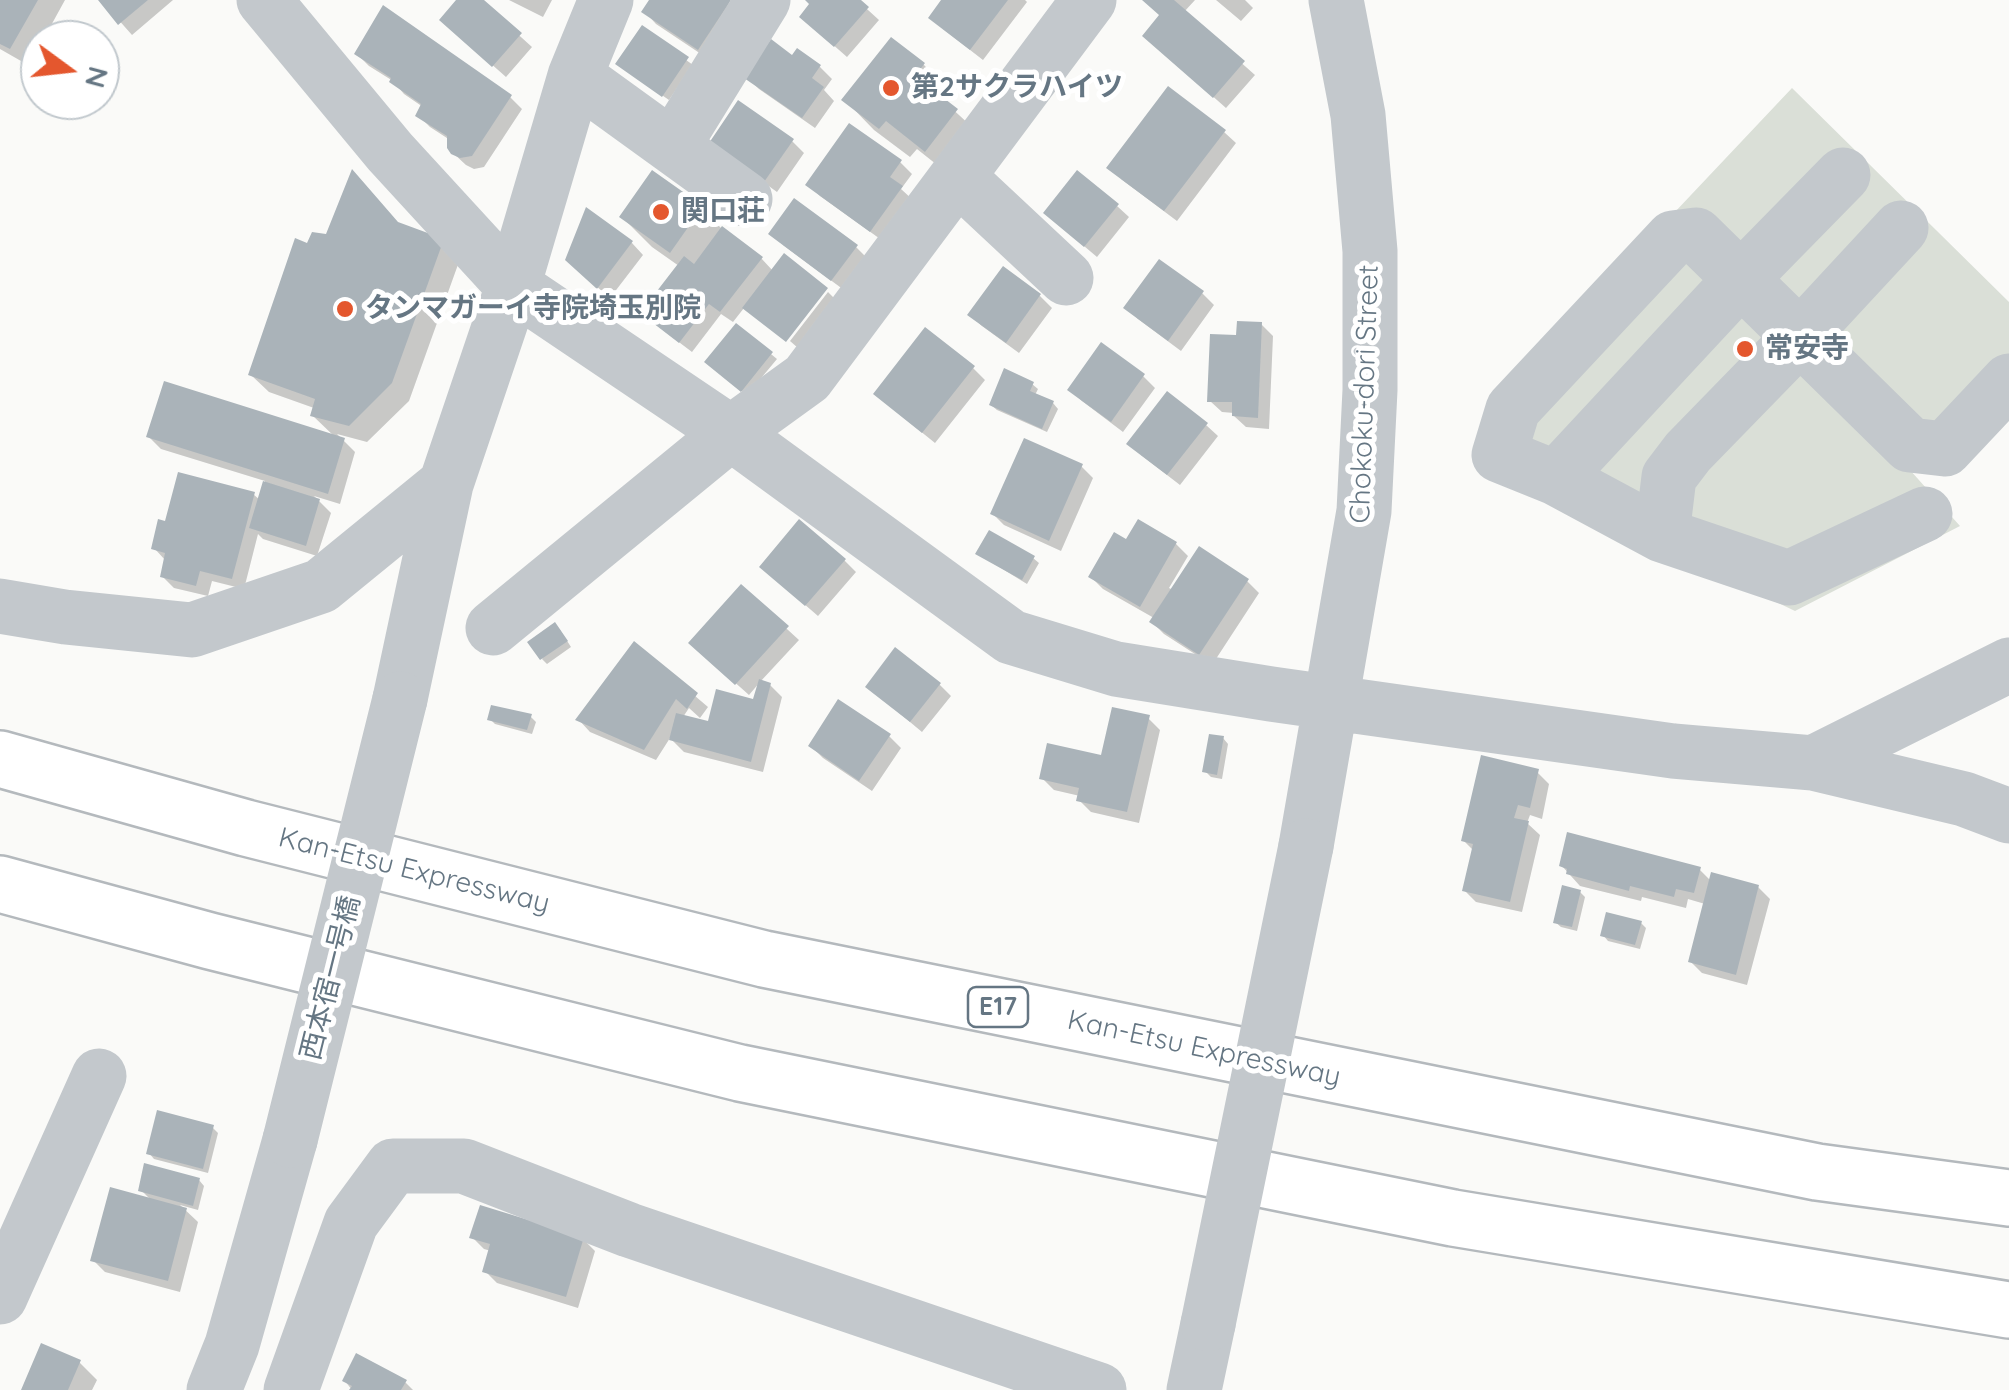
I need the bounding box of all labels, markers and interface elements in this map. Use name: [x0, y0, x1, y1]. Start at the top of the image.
north arrow: [20, 20, 120, 120]
text: N: [78, 63, 117, 92]
place label: 第2サクラハイツ: [911, 71, 1123, 105]
marker: 第2サクラハイツ: [880, 77, 902, 99]
place label: 関口荘: [681, 195, 765, 229]
marker: 関口荘: [650, 201, 672, 223]
street label: Chokoku-dori Street: [1344, 264, 1386, 524]
place label: タンマガーイ寺院埼玉別院: [365, 292, 701, 326]
marker: タンマガーイ寺院埼玉別院: [334, 298, 356, 320]
place label: 常安寺: [1765, 332, 1849, 366]
marker: 常安寺: [1734, 338, 1756, 360]
street label: Kan-Etsu Expressway: [275, 821, 553, 921]
street label: 西本宿一号橋: [294, 892, 368, 1064]
road number: E17: [968, 987, 1028, 1027]
street label: Kan-Etsu Expressway: [1064, 1004, 1344, 1094]

